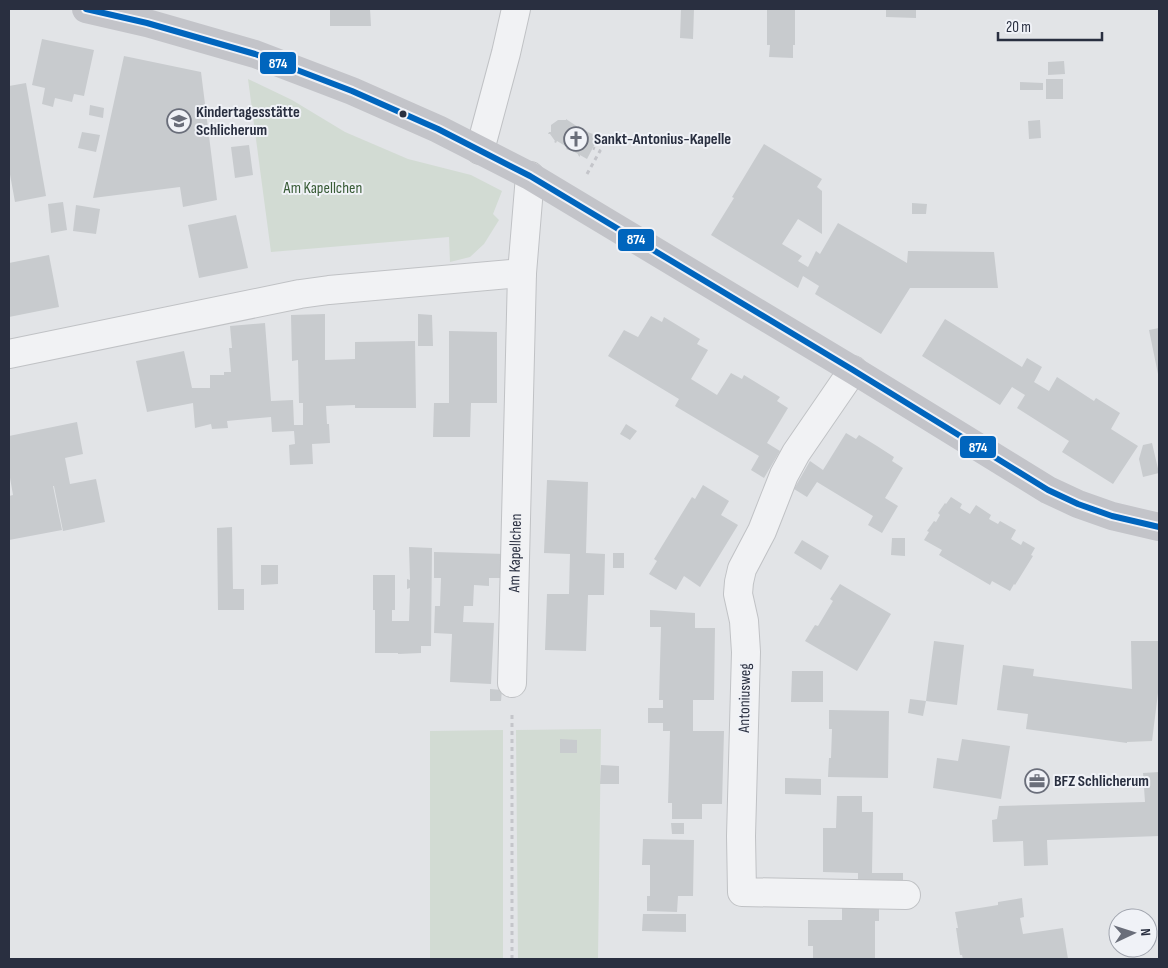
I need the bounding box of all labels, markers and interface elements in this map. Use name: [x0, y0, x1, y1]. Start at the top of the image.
scale bar: [998, 10, 1102, 42]
text: 20 m: [1006, 18, 1031, 37]
line badge: 874: [259, 51, 297, 75]
text: 874: [269, 55, 288, 72]
place label: Kindertagesstätte Schlicherum: [196, 103, 300, 140]
school or university icon: Kindertagesstätte Schlicherum: [166, 108, 192, 134]
unlabelled marker: [398, 109, 408, 119]
church icon: Sankt-Antonius-Kapelle: [563, 126, 589, 152]
place label: Sankt-Antonius-Kapelle: [594, 130, 731, 149]
park label: Am Kapellchen: [283, 179, 362, 198]
line badge: 874: [617, 228, 655, 252]
text: 874: [627, 231, 646, 248]
line badge: 874: [959, 435, 997, 459]
text: 874: [969, 439, 988, 456]
street label: Am Kapellchen: [505, 513, 526, 594]
street label: Antoniusweg: [735, 663, 755, 734]
office icon: BFZ Schlicherum: [1024, 768, 1050, 794]
place label: BFZ Schlicherum: [1054, 772, 1149, 791]
north arrow: [1108, 908, 1158, 958]
text: N: [1137, 928, 1154, 936]

